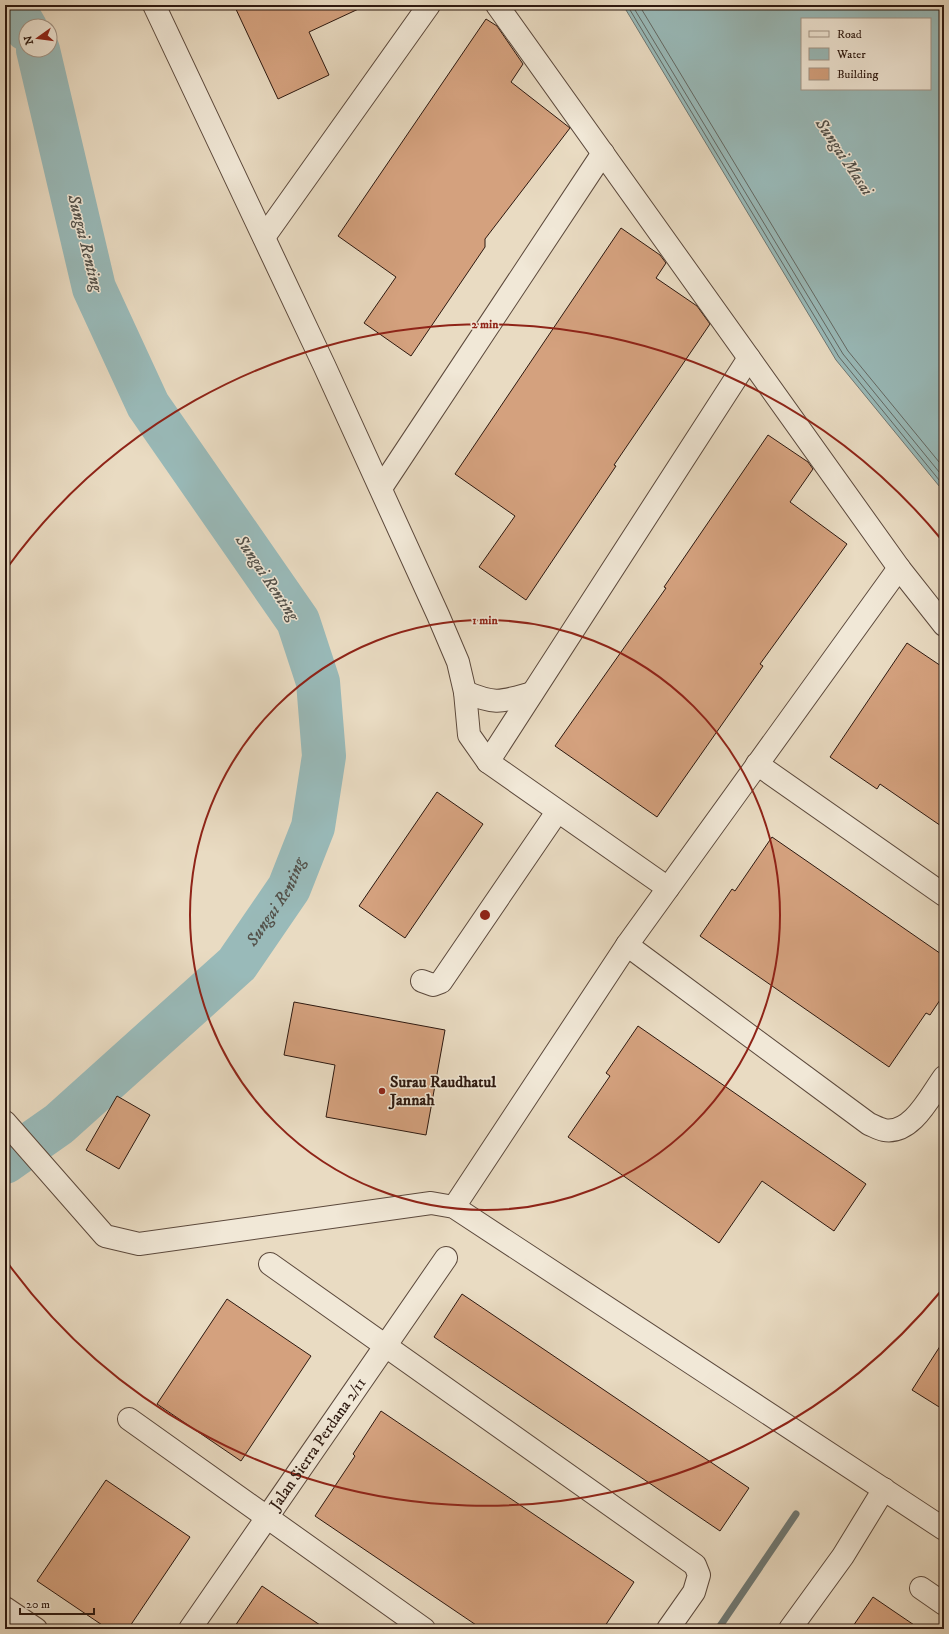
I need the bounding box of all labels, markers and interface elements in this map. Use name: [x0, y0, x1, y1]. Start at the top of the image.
north arrow: [18, 18, 58, 58]
legend: [801, 18, 931, 90]
text: Road: [837, 27, 862, 42]
text: N: [21, 34, 37, 46]
text: Water: [836, 47, 866, 62]
text: Building: [837, 67, 878, 82]
water label: Sungai Masai: [810, 113, 879, 201]
water label: Sungai Renting: [62, 191, 108, 296]
text: 2 min: [472, 317, 499, 332]
water label: Sungai Renting: [229, 530, 305, 627]
text: 1 min: [472, 613, 498, 628]
water label: Sungai Renting: [241, 853, 311, 951]
centre of rings: [478, 908, 492, 922]
place label: Surau Raudhatul Jannah: [388, 1072, 497, 1110]
marker: Surau Raudhatul Jannah: [377, 1086, 387, 1096]
street label: Jalan Sierra Perdana 2/11: [264, 1374, 371, 1516]
scale bar: [20, 1590, 94, 1616]
text: 20 m: [26, 1597, 50, 1612]

